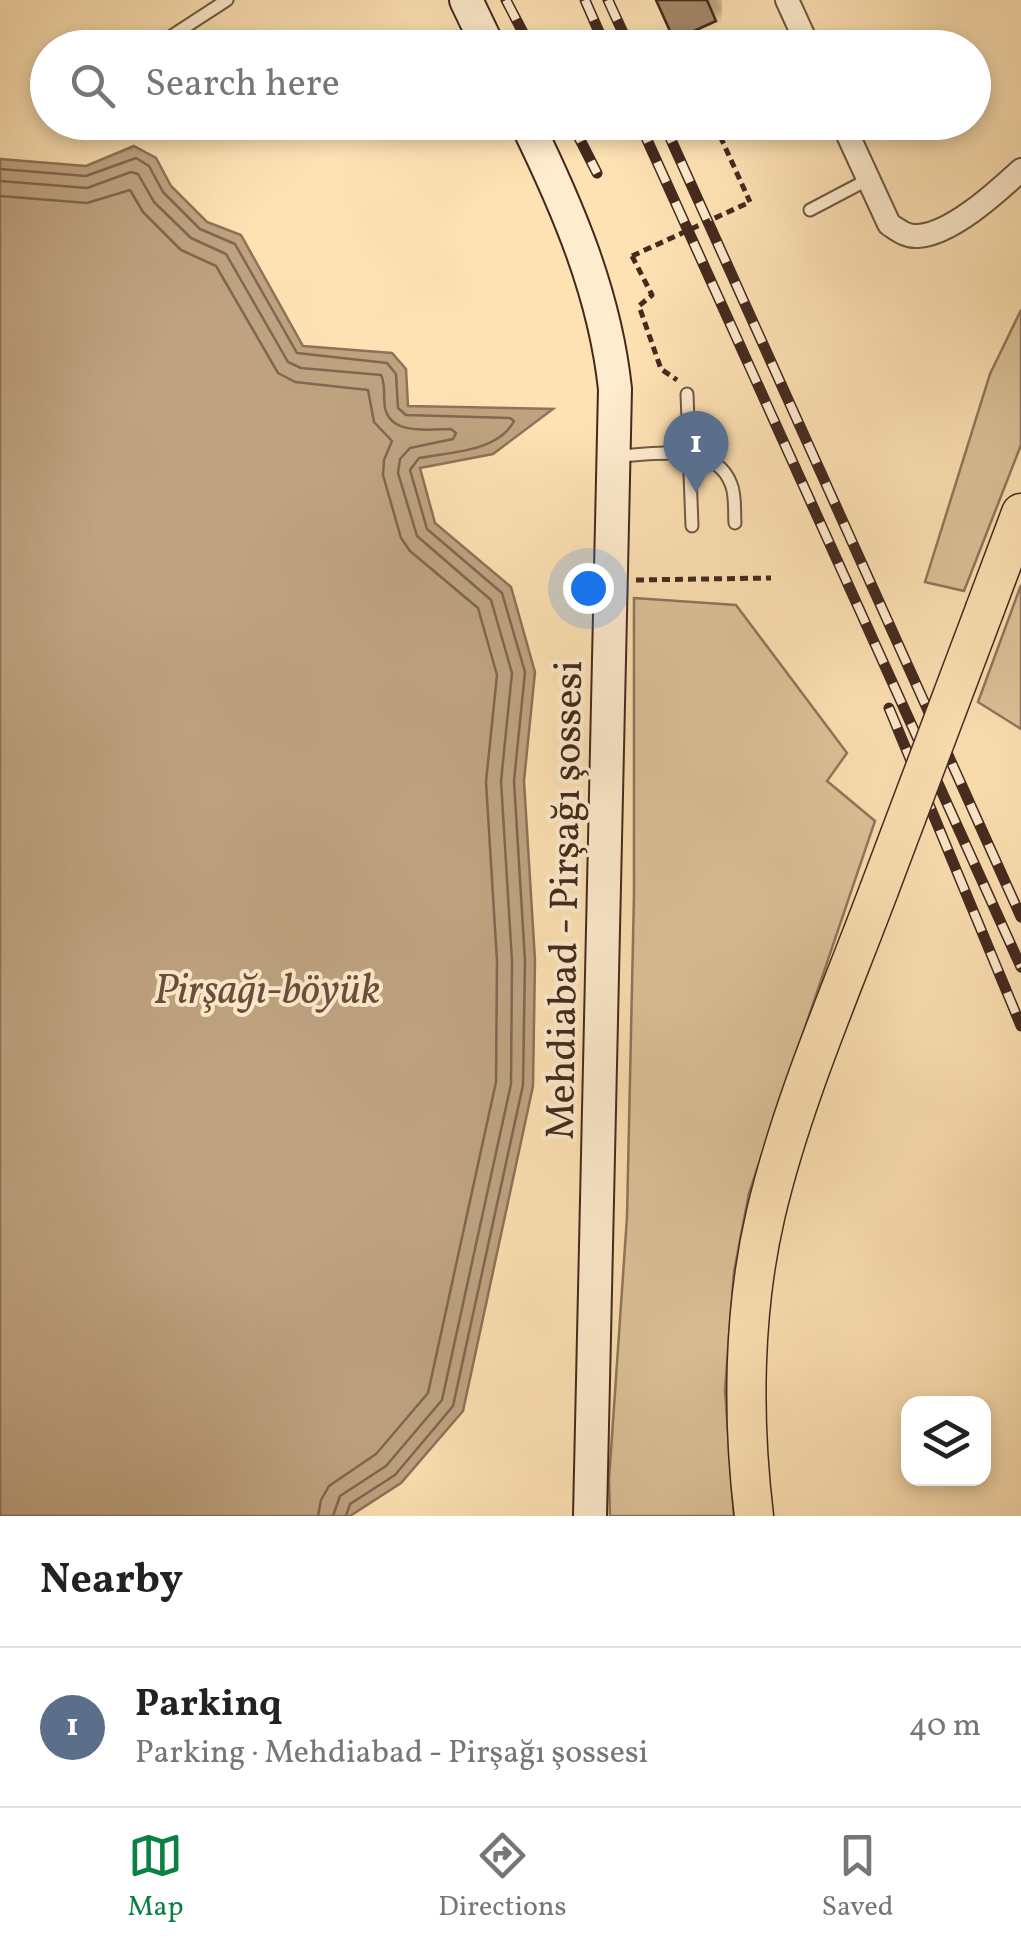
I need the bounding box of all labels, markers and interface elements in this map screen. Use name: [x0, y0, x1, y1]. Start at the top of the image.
search box: [30, 30, 991, 140]
icon: search: [65, 58, 120, 113]
text: Search here: [145, 59, 340, 112]
pin: 1: [664, 410, 728, 493]
your location: [563, 563, 614, 614]
street label: Mehdiabad - Pirşağı şossesi: [535, 660, 599, 1140]
water label: Pirşağı-böyük: [154, 963, 380, 1022]
map controls: [901, 1396, 991, 1486]
button: layers: [901, 1396, 991, 1486]
text: Nearby: [40, 1552, 183, 1611]
text: Parkinq: [135, 1679, 282, 1732]
text: 1: [66, 1705, 79, 1749]
text: 40 m: [909, 1705, 981, 1749]
text: Parking · Mehdiabad - Pirşağı şossesi: [135, 1732, 648, 1776]
tab: Map: [127, 1828, 183, 1927]
tab: Directions: [438, 1828, 567, 1927]
tab: Saved: [821, 1828, 894, 1927]

